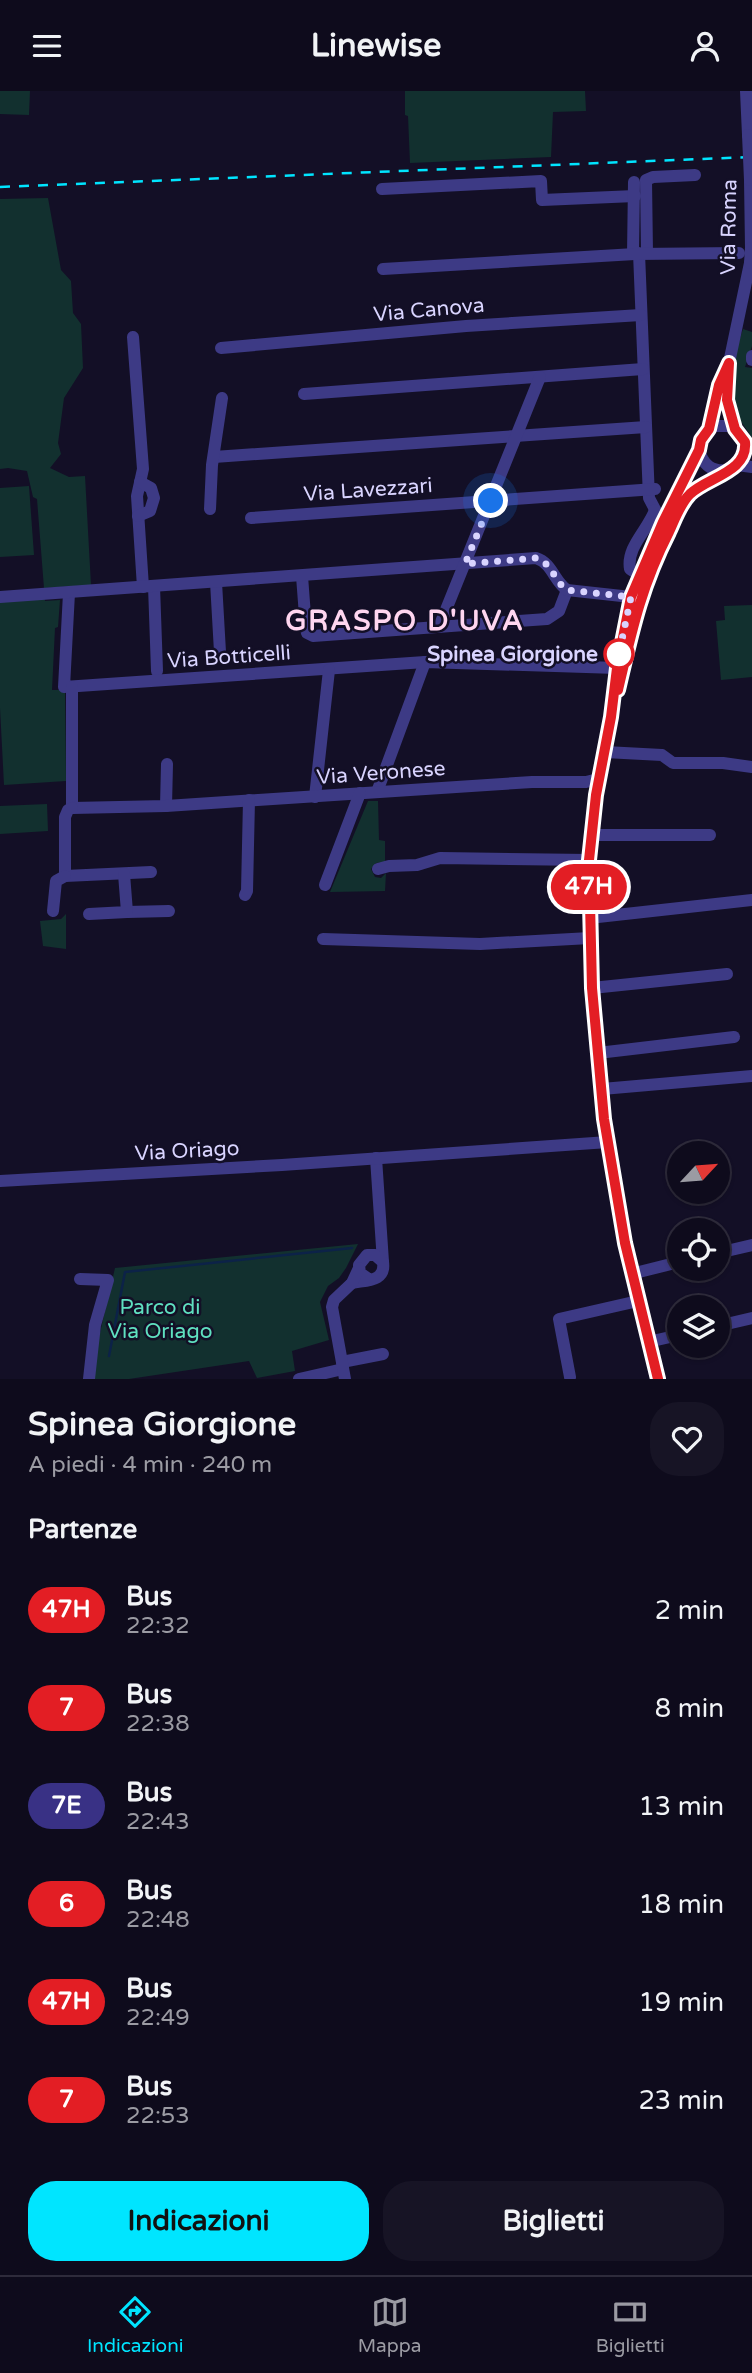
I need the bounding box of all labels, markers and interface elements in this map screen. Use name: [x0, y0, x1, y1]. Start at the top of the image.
icon: menu: [28, 27, 66, 65]
text: Linewise: [311, 27, 441, 65]
icon: person: [686, 27, 724, 65]
street label: Via Roma: [716, 179, 742, 275]
street label: Via Canova: [372, 293, 486, 327]
street label: Via Lavezzari: [303, 473, 433, 507]
your location: [473, 483, 508, 518]
district label: GRASPO D'UVA: [285, 604, 525, 638]
marker: Spinea Giorgione: [604, 639, 634, 669]
street label: Via Botticelli: [166, 640, 292, 674]
place label: Spinea Giorgione: [427, 642, 598, 667]
street label: Via Veronese: [316, 756, 446, 790]
line badge: 47H: [549, 864, 629, 910]
text: 47H: [565, 872, 613, 901]
street label: Via Oriago: [134, 1136, 240, 1166]
north arrow: [667, 1141, 730, 1204]
map controls: [667, 1141, 730, 1358]
button: locate: [667, 1218, 730, 1281]
park label: Parco di Via Oriago: [108, 1295, 212, 1344]
button: layers: [667, 1295, 730, 1358]
button: heart: [650, 1402, 724, 1476]
text: Spinea Giorgione: [28, 1405, 296, 1444]
text: A piedi · 4 min · 240 m: [28, 1451, 272, 1479]
text: Partenze: [28, 1514, 137, 1545]
text: Bus: [126, 1581, 172, 1612]
text: 47H: [42, 1595, 91, 1624]
text: 2 min: [655, 1595, 724, 1626]
text: 22:32: [126, 1612, 190, 1640]
text: Bus: [126, 1679, 172, 1710]
text: 7: [59, 1693, 74, 1722]
text: 8 min: [655, 1693, 724, 1724]
text: 22:38: [126, 1710, 190, 1738]
text: Bus: [126, 1777, 172, 1808]
text: 7E: [51, 1791, 82, 1820]
text: 13 min: [638, 1791, 724, 1822]
text: 22:43: [126, 1808, 190, 1836]
text: Bus: [126, 1875, 172, 1906]
text: 6: [59, 1889, 74, 1918]
text: 18 min: [638, 1889, 724, 1920]
text: 22:48: [126, 1906, 190, 1934]
text: Bus: [126, 1973, 172, 2004]
text: 47H: [42, 1987, 91, 2016]
text: 19 min: [638, 1987, 724, 2018]
text: 22:49: [126, 2004, 190, 2032]
text: Bus: [126, 2071, 172, 2102]
text: 7: [59, 2085, 74, 2114]
text: 23 min: [638, 2085, 724, 2116]
text: 22:53: [126, 2102, 190, 2130]
button: Indicazioni: [28, 2181, 369, 2261]
button: Biglietti: [383, 2181, 724, 2261]
tab: Indicazioni: [87, 2293, 183, 2357]
tab: Mappa: [358, 2293, 421, 2357]
tab: Biglietti: [596, 2293, 665, 2357]

